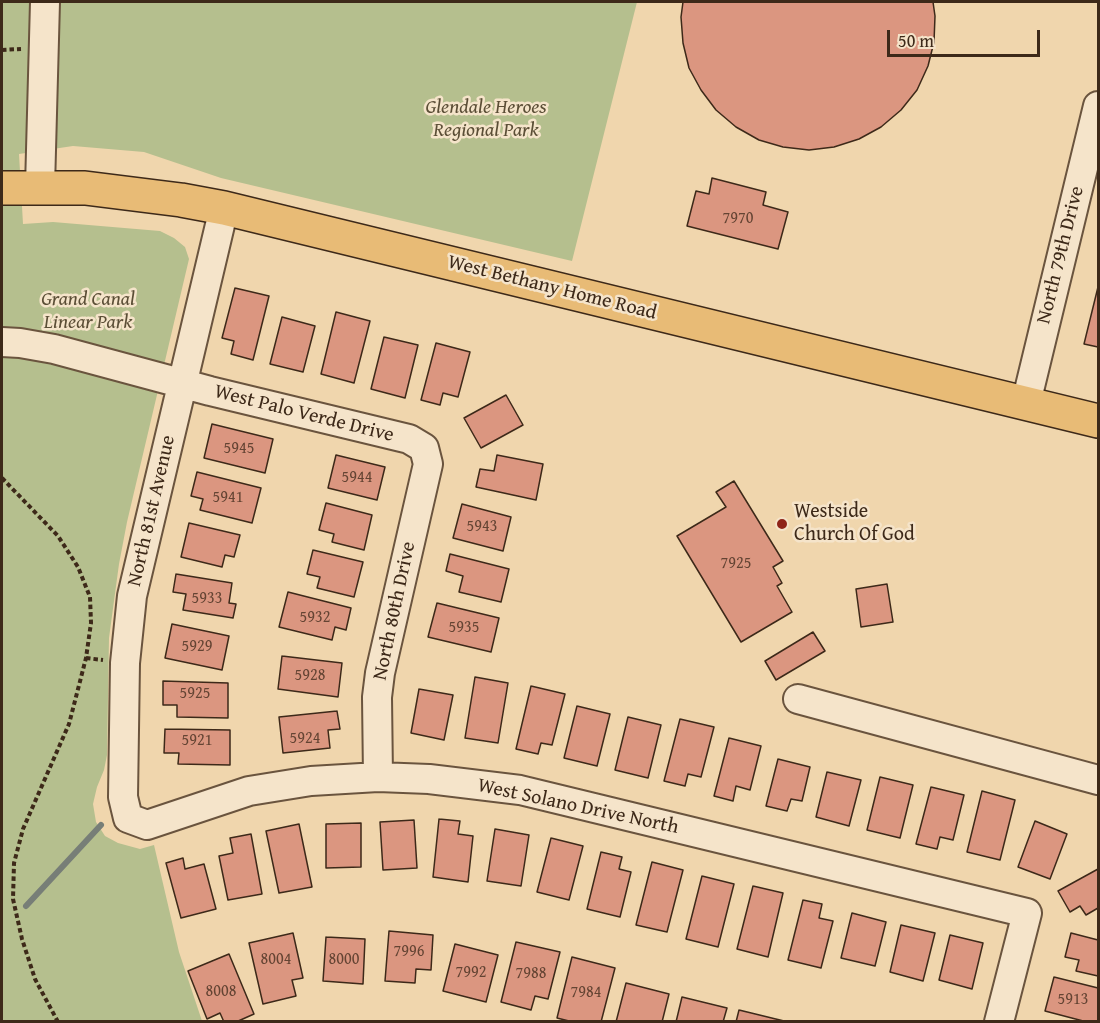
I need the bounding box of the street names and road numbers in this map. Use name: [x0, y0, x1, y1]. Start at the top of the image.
street label: North 79th Drive: [1032, 184, 1090, 326]
street label: West Bethany Home Road: [445, 250, 659, 326]
street label: West Palo Verde Drive: [212, 380, 396, 448]
street label: North 81st Avenue: [123, 433, 181, 589]
street label: North 80th Drive: [369, 540, 421, 682]
street label: West Solano Drive North: [475, 774, 681, 840]

